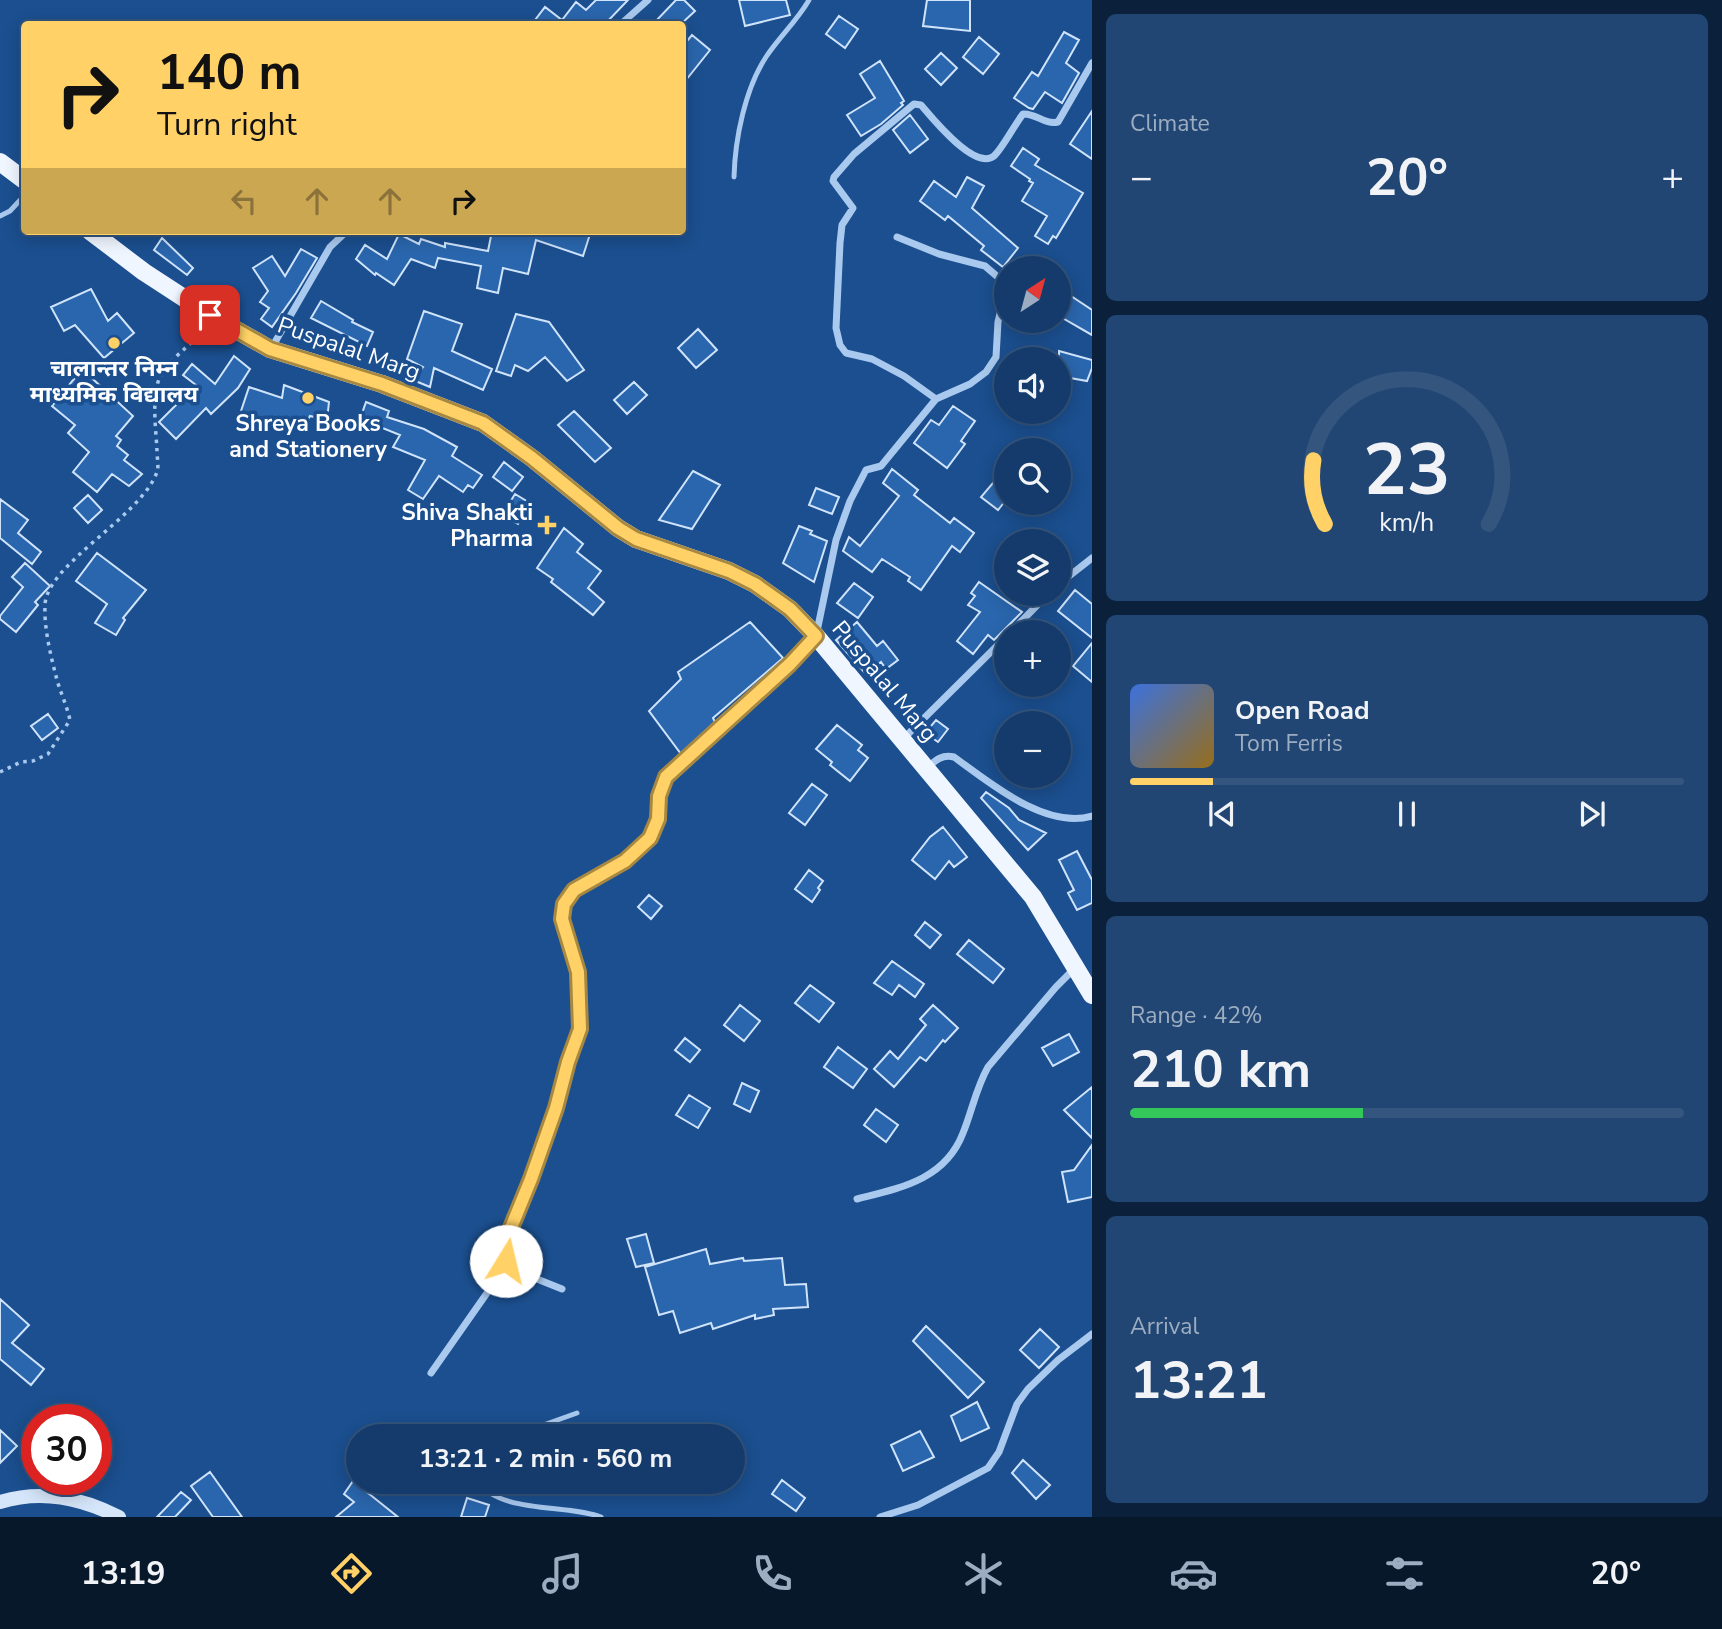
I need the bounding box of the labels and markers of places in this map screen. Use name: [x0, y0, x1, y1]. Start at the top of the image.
pin: [180, 285, 240, 345]
marker: चालान्तर निम्न माध्यमिक विद्यालय: [106, 335, 122, 351]
place label: चालान्तर निम्न माध्यमिक विद्यालय: [30, 353, 199, 410]
marker: Shreya Books and Stationery: [300, 390, 316, 406]
place label: Shreya Books and Stationery: [229, 408, 388, 465]
place label: Shiva Shakti Pharma: [401, 497, 533, 554]
marker: Shiva Shakti Pharma: [539, 517, 555, 533]

